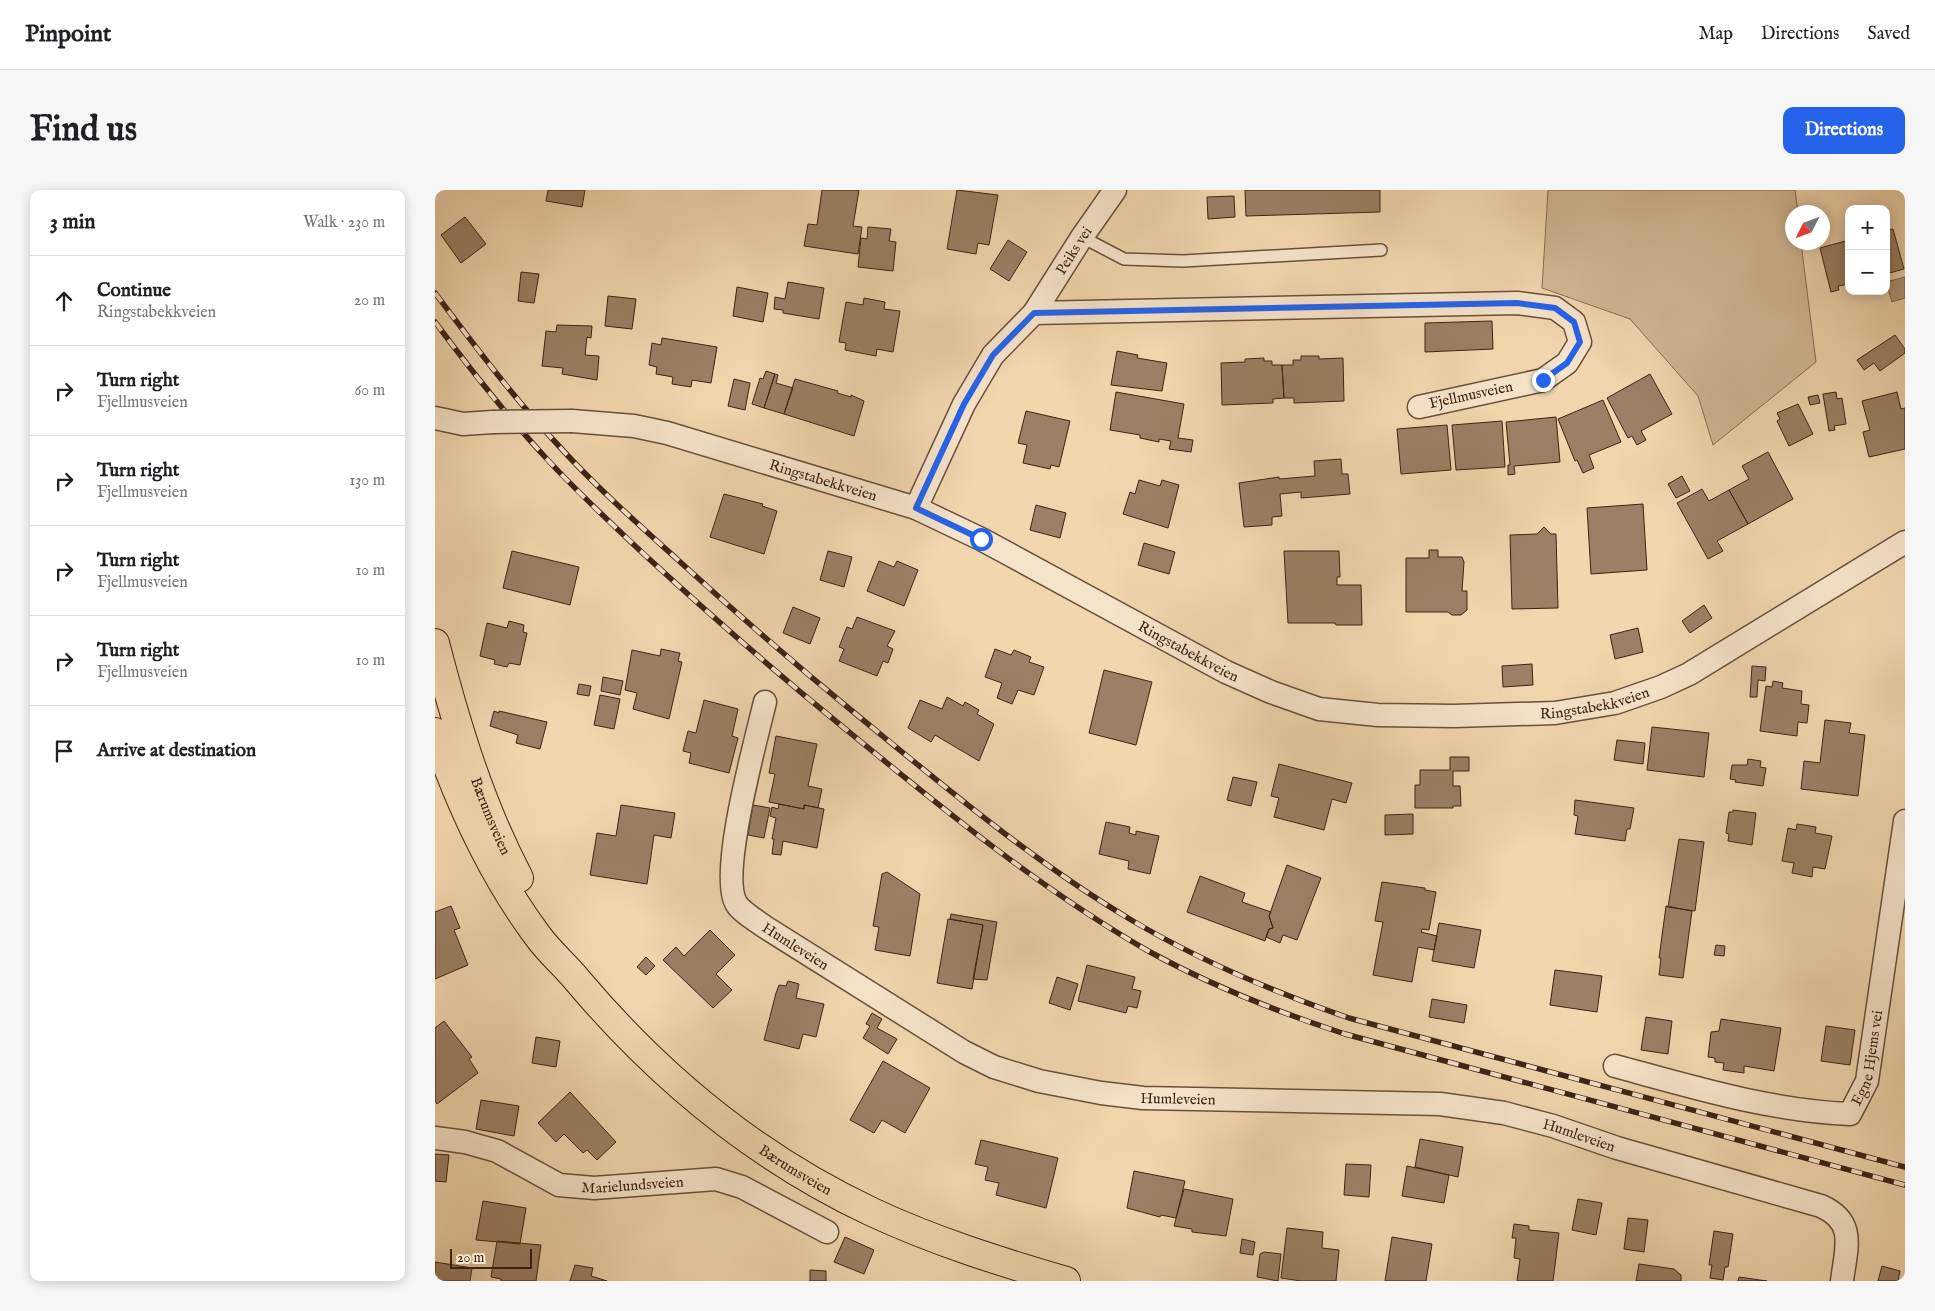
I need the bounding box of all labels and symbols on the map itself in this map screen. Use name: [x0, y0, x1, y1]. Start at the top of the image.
north arrow: [1785, 205, 1830, 250]
street label: Peiks vei: [1051, 223, 1096, 278]
route end: [1532, 369, 1555, 392]
street label: Fjellmusveien: [1427, 377, 1515, 413]
street label: Ringstabekkveien: [767, 455, 879, 505]
route start: [970, 528, 993, 551]
street label: Ringstabekkveien: [1135, 617, 1242, 686]
street label: Ringstabekkveien: [1540, 682, 1652, 723]
street label: Bærumsveien: [466, 775, 515, 858]
street label: Humleveien: [759, 918, 832, 974]
street label: Egne Hjems vei: [1846, 1009, 1887, 1109]
street label: Humleveien: [1140, 1088, 1216, 1109]
street label: Humleveien: [1541, 1114, 1618, 1156]
street label: Bærumsveien: [755, 1140, 835, 1199]
street label: Marielundsveien: [581, 1172, 684, 1198]
scale bar: [450, 1246, 533, 1269]

